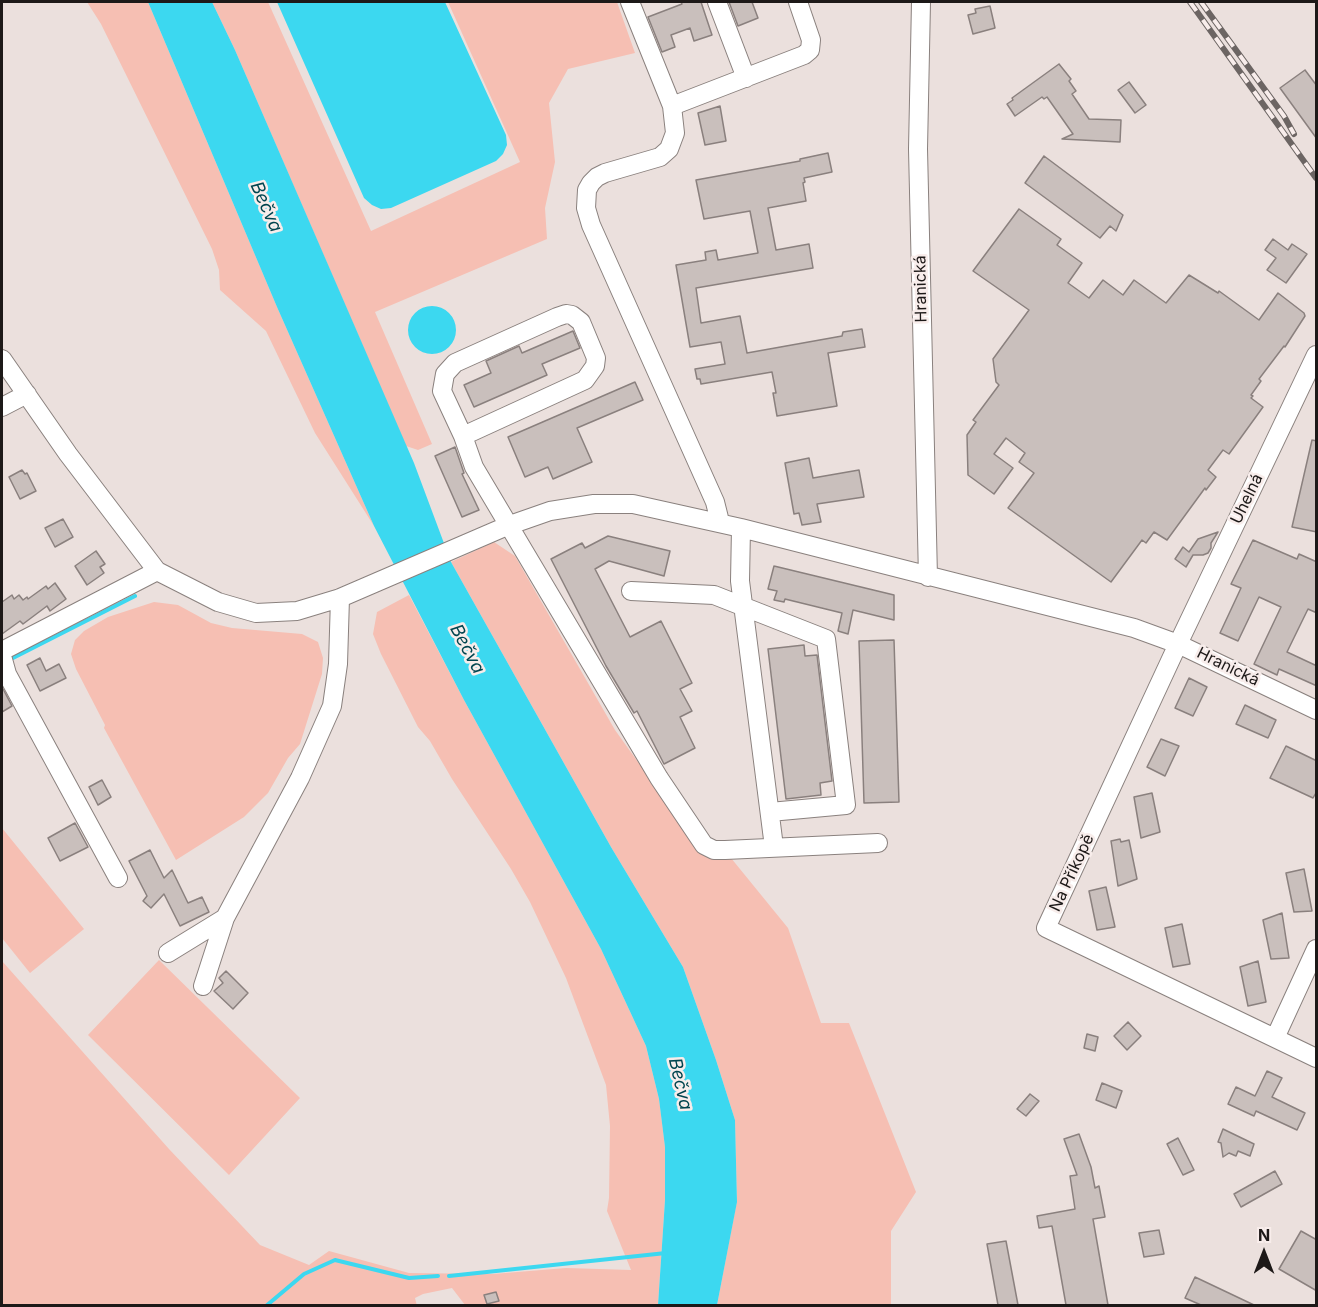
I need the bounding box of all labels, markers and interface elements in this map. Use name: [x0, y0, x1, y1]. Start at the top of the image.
water label: Bečva: [245, 178, 287, 236]
street label: Hranická: [911, 255, 931, 323]
street label: Uhelná: [1227, 471, 1267, 527]
water label: Bečva: [445, 621, 489, 677]
street label: Hranická: [1194, 644, 1262, 690]
street label: Na Příkopě: [1046, 831, 1098, 915]
water label: Bečva: [664, 1056, 696, 1112]
north arrow: [1234, 1223, 1294, 1283]
text: N: [1258, 1225, 1270, 1245]

